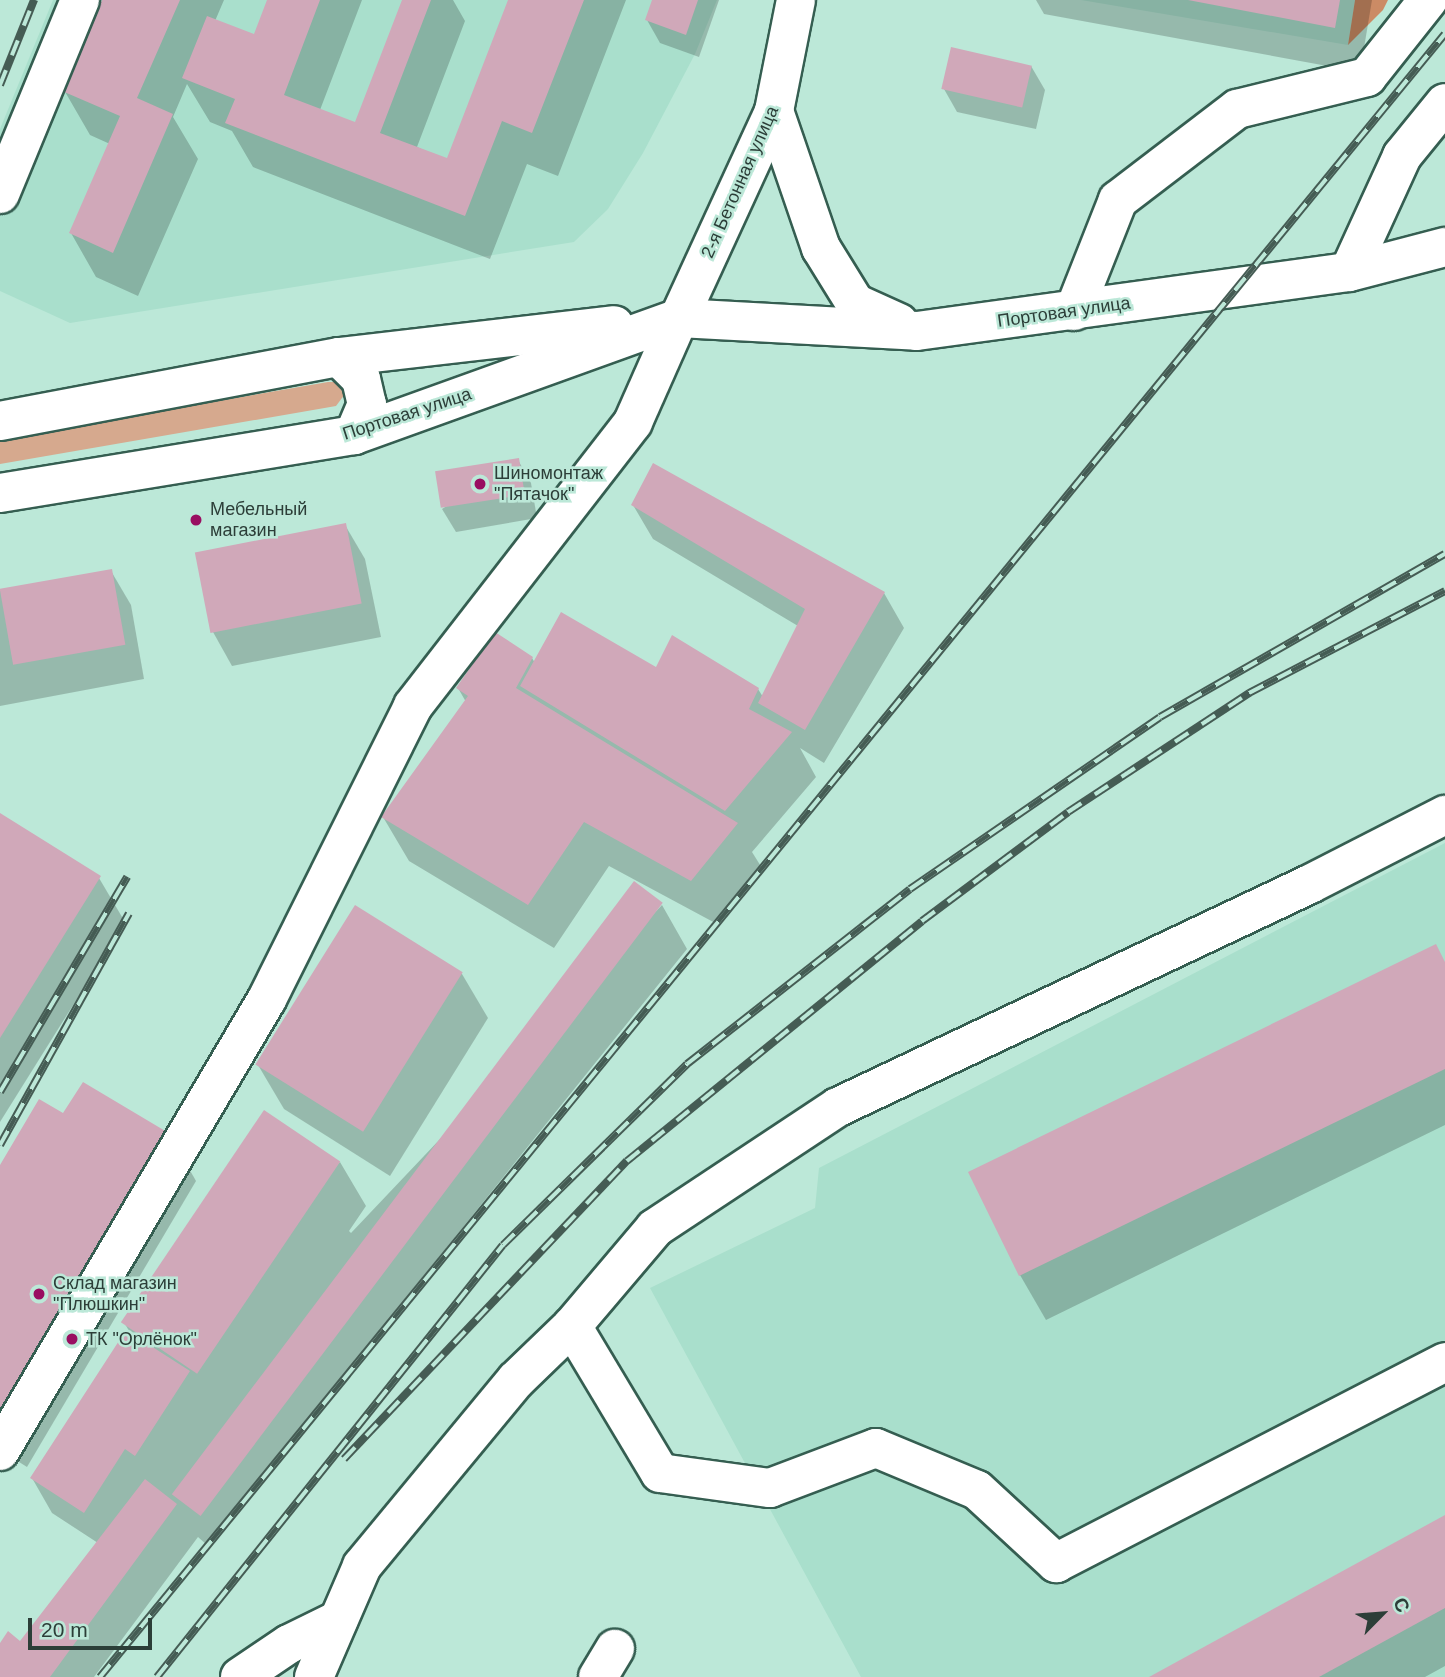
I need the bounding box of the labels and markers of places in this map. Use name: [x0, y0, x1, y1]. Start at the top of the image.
place label: Шиномонтаж "Пятачок": [494, 463, 603, 505]
marker: Шиномонтаж "Пятачок": [472, 476, 488, 492]
place label: Мебельный магазин: [210, 499, 307, 542]
marker: Мебельный магазин: [188, 512, 204, 528]
place label: Склад магазин "Плюшкин": [53, 1273, 177, 1316]
marker: Склад магазин "Плюшкин": [31, 1286, 47, 1302]
place label: ТК "Орлёнок": [86, 1328, 197, 1350]
marker: ТК "Орлёнок": [64, 1331, 80, 1347]

